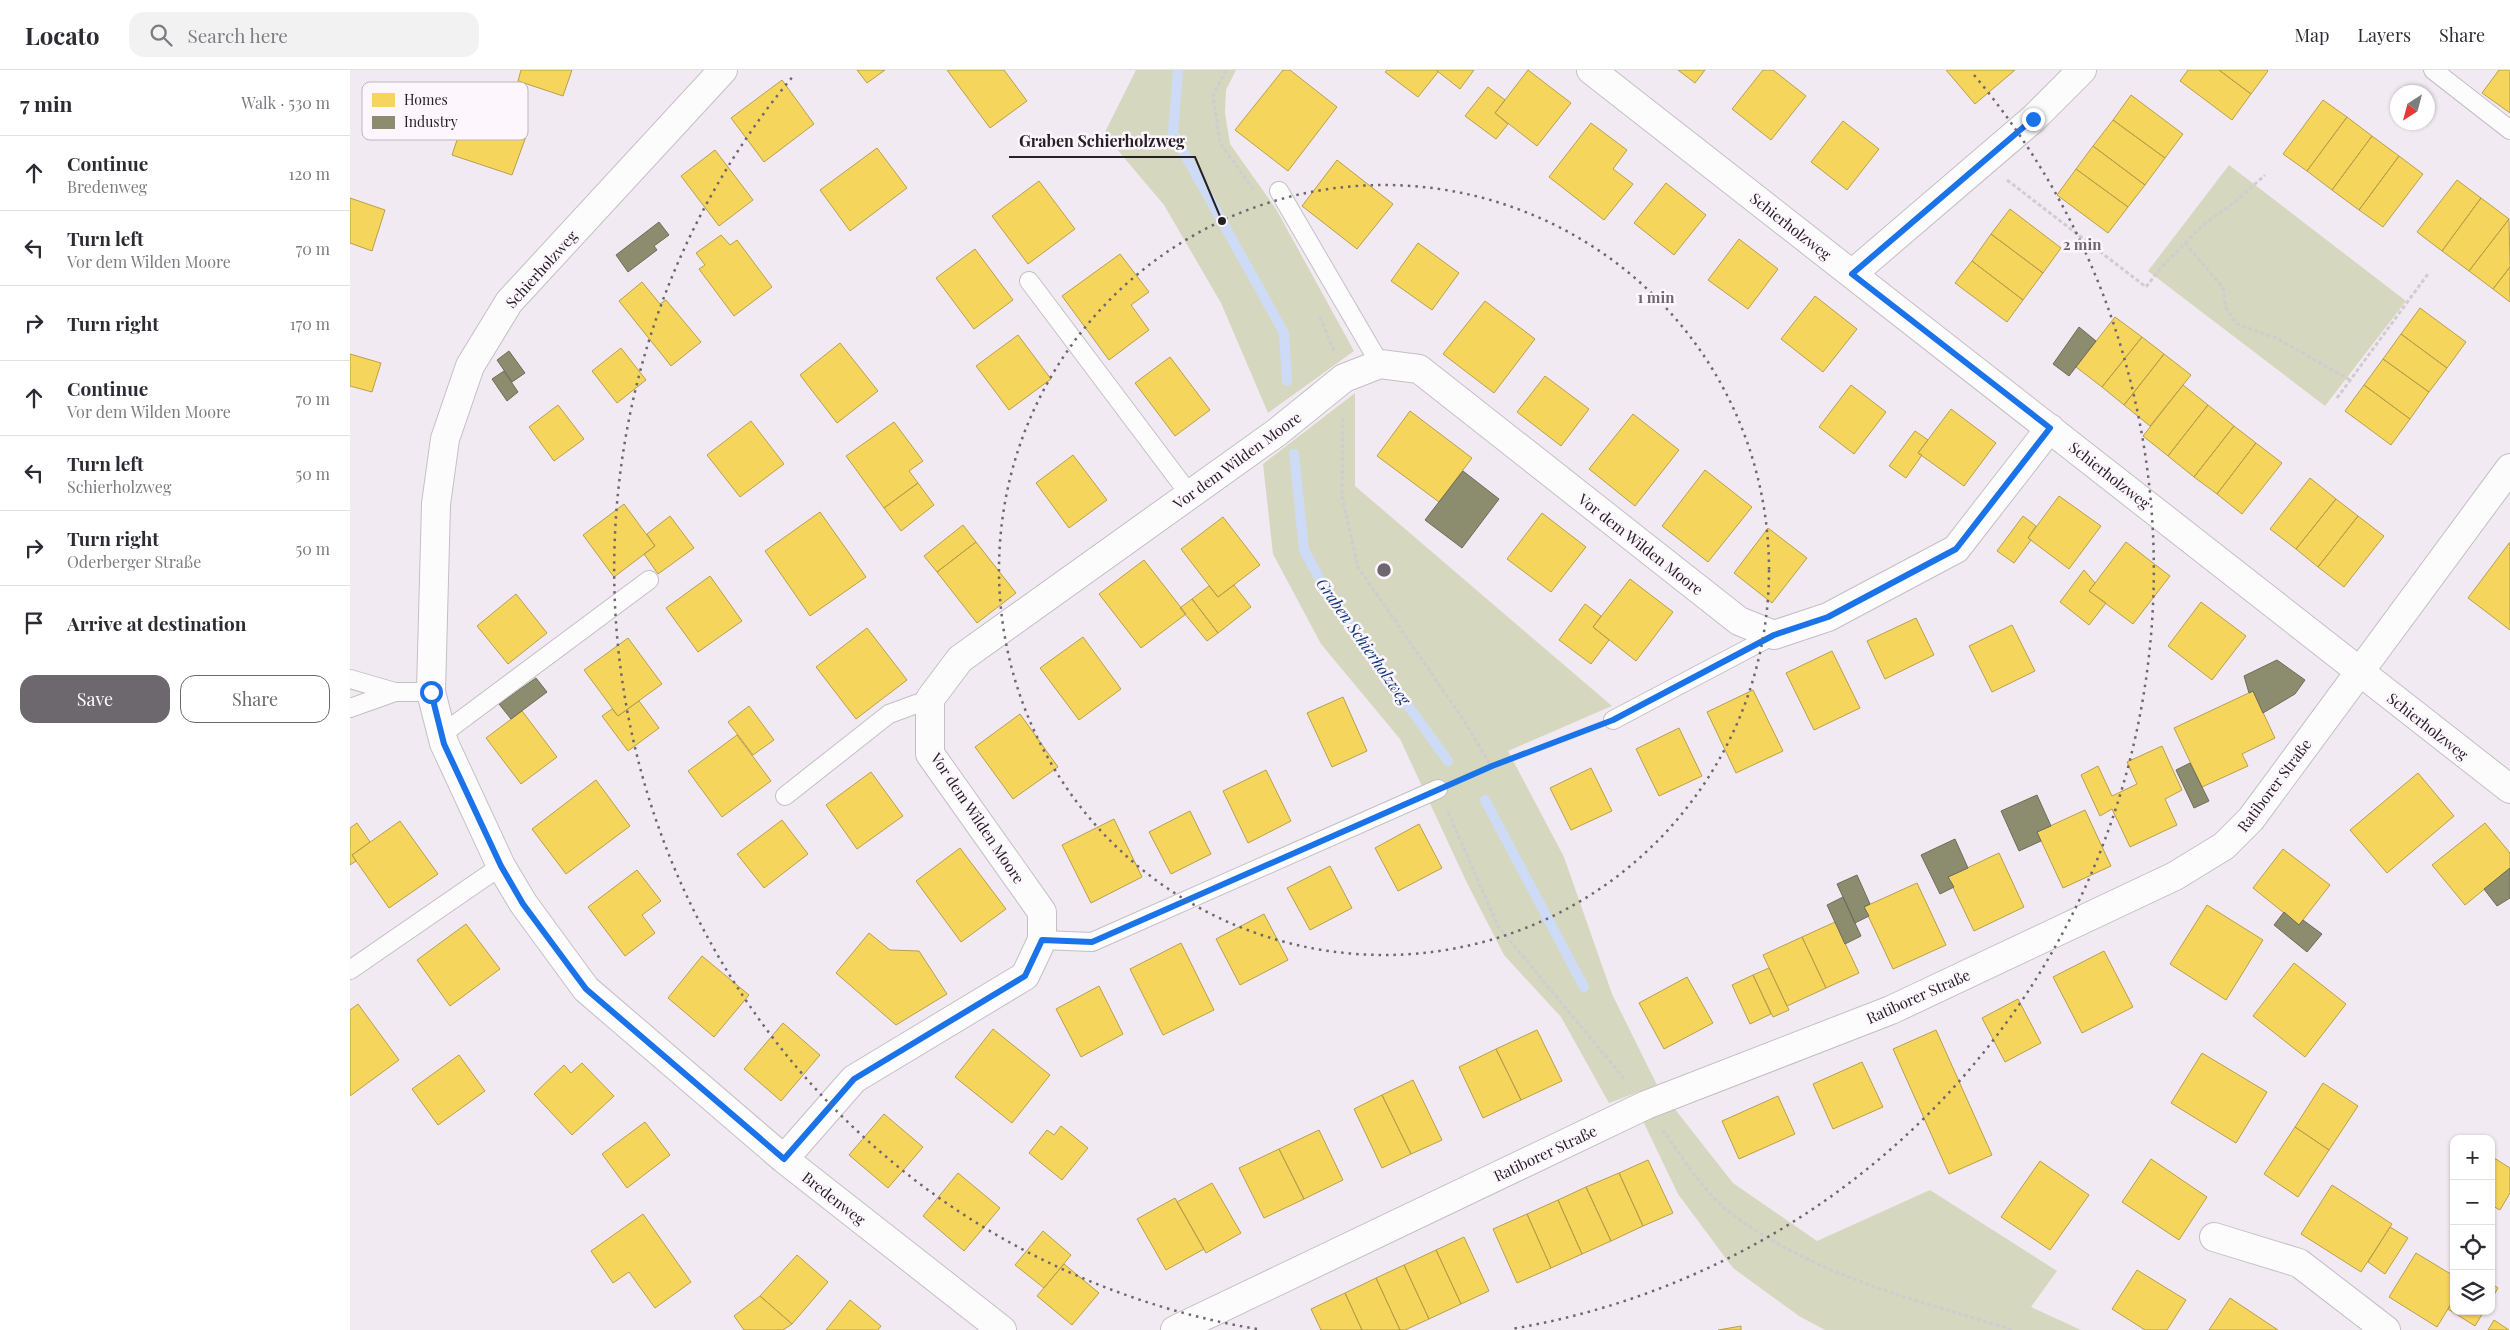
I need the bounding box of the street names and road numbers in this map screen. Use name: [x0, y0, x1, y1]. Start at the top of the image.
street label: Schierholzweg: [1746, 188, 1836, 264]
street label: Schierholzweg: [501, 226, 581, 312]
street label: Vor dem Wilden Moore: [1168, 407, 1305, 514]
street label: Schierholzweg: [2065, 437, 2155, 513]
street label: Vor dem Wilden Moore: [1574, 488, 1708, 599]
street label: Schierholzweg: [2383, 688, 2473, 764]
street label: Ratiborer Straße: [2232, 734, 2316, 836]
street label: Vor dem Wilden Moore: [926, 748, 1029, 887]
street label: Ratiborer Straße: [1863, 964, 1973, 1028]
street label: Ratiborer Straße: [1490, 1120, 1600, 1186]
street label: Bredenweg: [798, 1167, 870, 1229]

